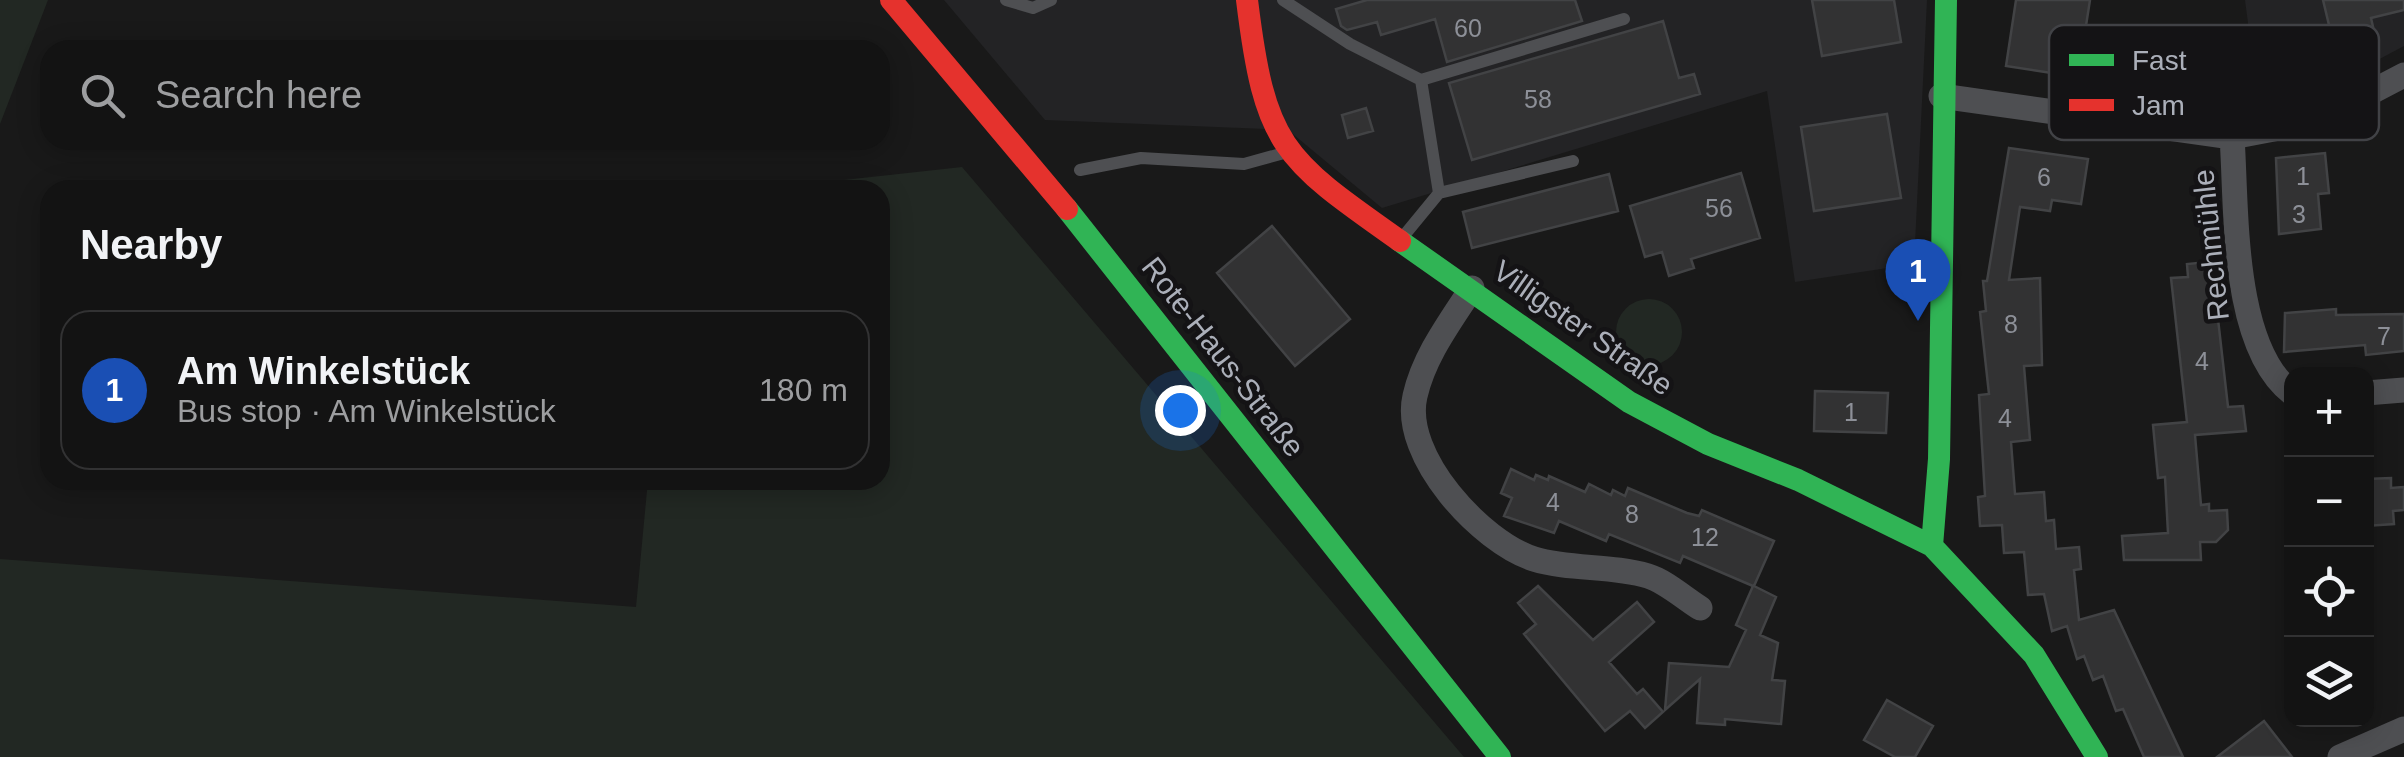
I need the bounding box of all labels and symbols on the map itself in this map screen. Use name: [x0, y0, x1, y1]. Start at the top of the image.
house number: 60: [1454, 14, 1482, 42]
legend: [2049, 25, 2379, 140]
text: Fast: [2132, 45, 2187, 76]
house number: 58: [1524, 85, 1552, 113]
text: Jam: [2132, 90, 2185, 121]
house number: 1: [2296, 162, 2310, 190]
house number: 6: [2037, 163, 2051, 191]
street label: Rechmühle: [2186, 168, 2235, 322]
house number: 56: [1705, 194, 1733, 222]
house number: 3: [2292, 200, 2306, 228]
pin: 1: [1886, 238, 1950, 321]
street label: Rote-Haus-Straße: [1135, 251, 1311, 463]
street label: Villigster Straße: [1487, 254, 1679, 402]
house number: 8: [2004, 310, 2018, 338]
house number: 7: [2377, 322, 2391, 350]
house number: 4: [2195, 347, 2209, 375]
your location: [1155, 385, 1206, 436]
house number: 1: [1844, 398, 1858, 426]
house number: 4: [1998, 404, 2012, 432]
house number: 4: [1546, 488, 1560, 516]
house number: 8: [1625, 500, 1639, 528]
house number: 12: [1691, 523, 1719, 551]

